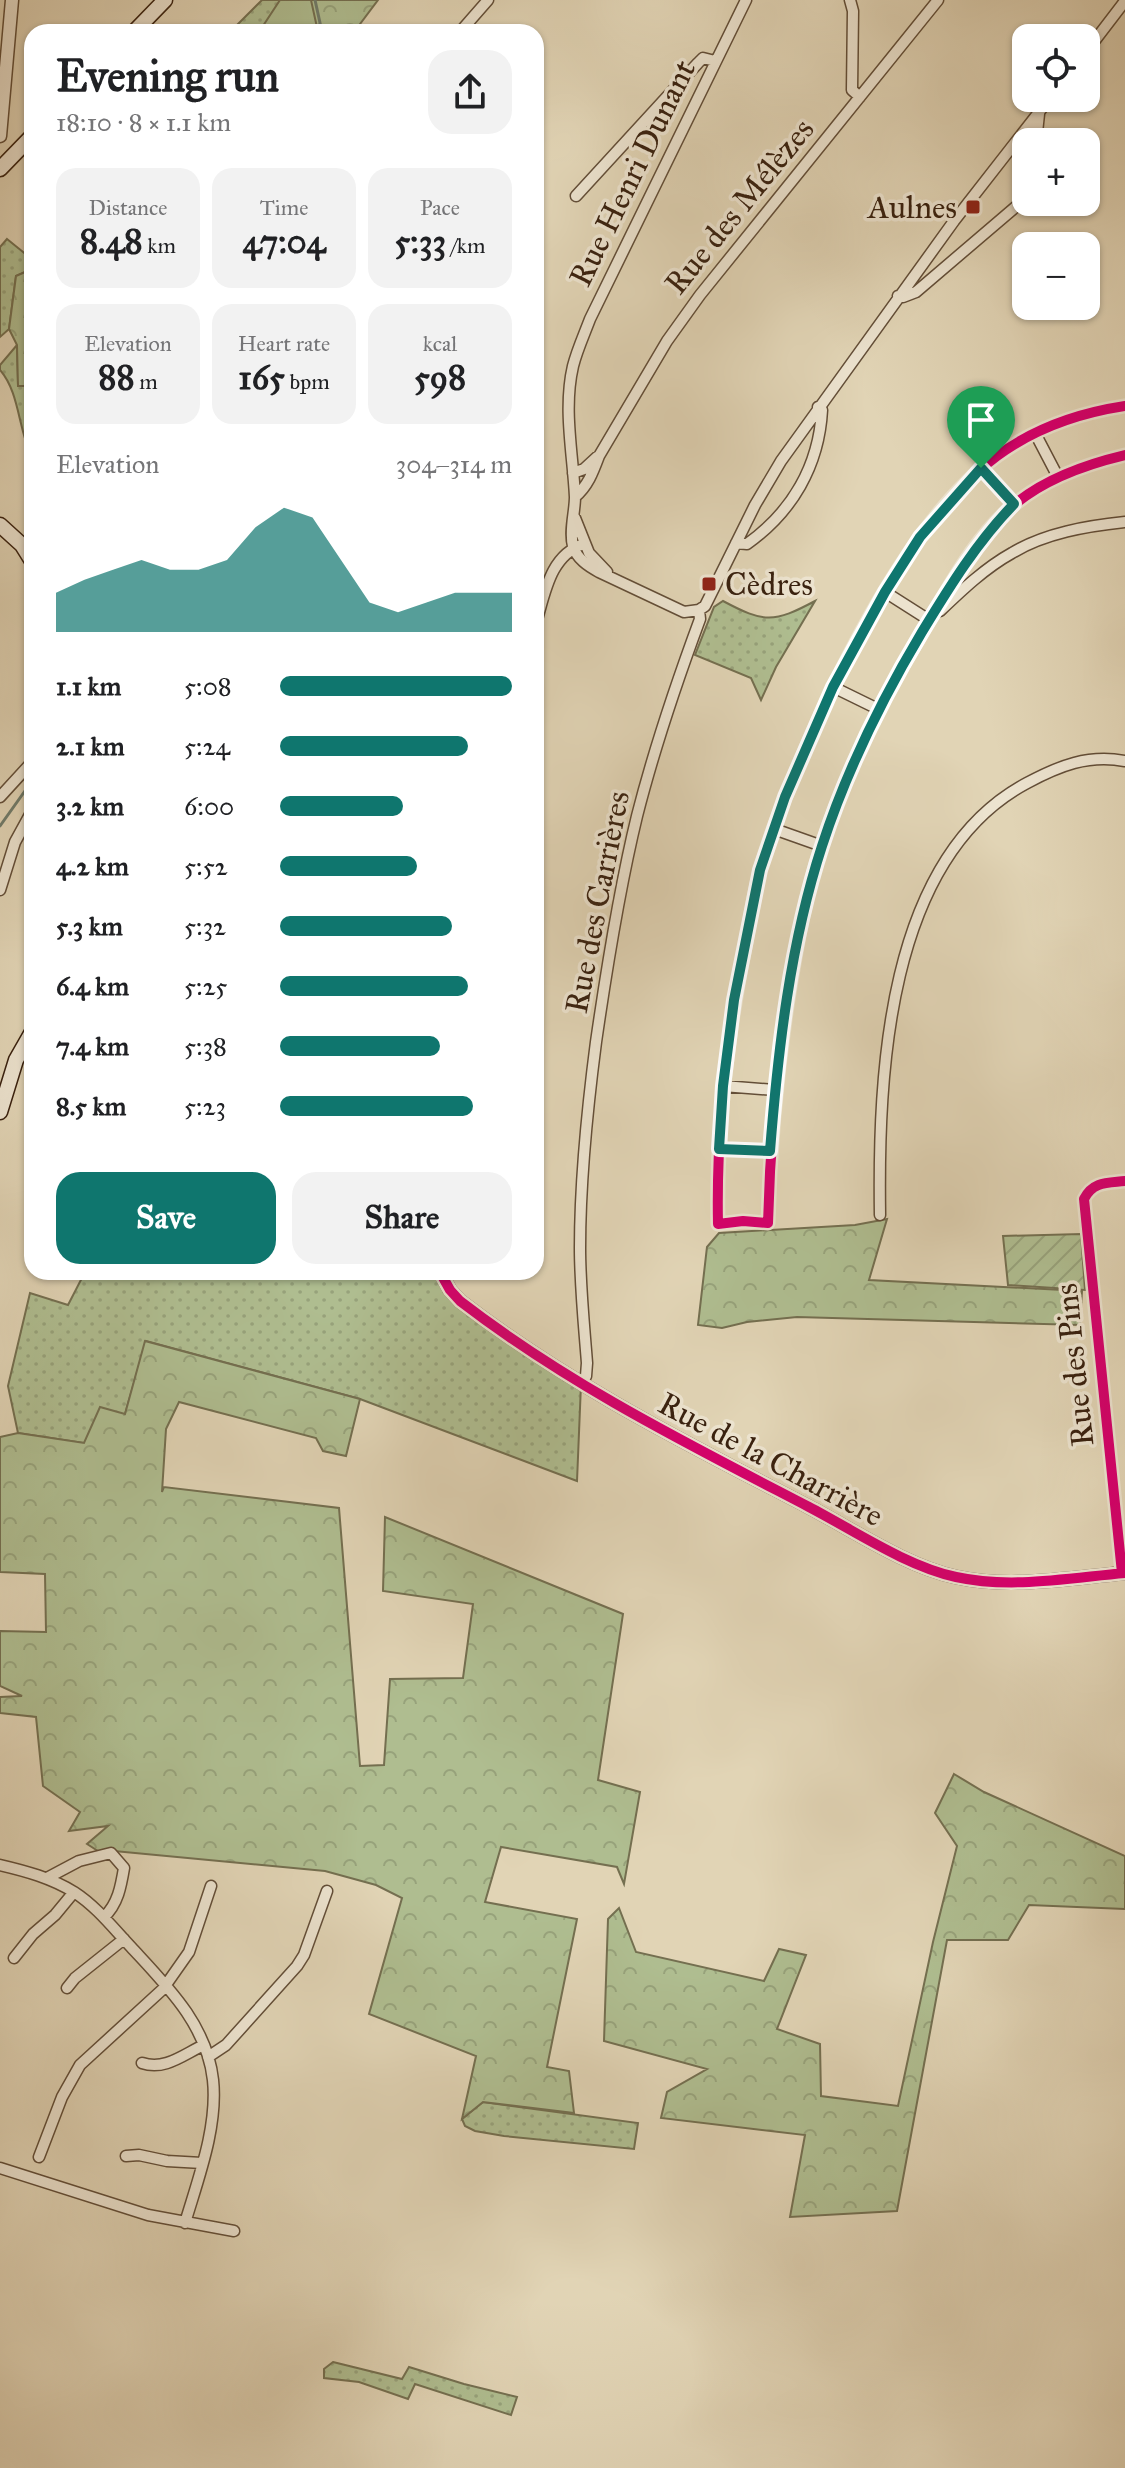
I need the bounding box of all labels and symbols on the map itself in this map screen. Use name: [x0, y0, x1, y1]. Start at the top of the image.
street label: Rue Henri Dunant: [561, 54, 704, 293]
street label: Rue des Mélèzes: [657, 110, 822, 302]
place label: Aulnes: [866, 188, 957, 227]
marker: Aulnes: [964, 198, 982, 216]
pin: [947, 386, 1015, 468]
place label: Cèdres: [725, 565, 813, 604]
marker: Cèdres: [700, 575, 718, 593]
street label: Rue des Carrières: [557, 788, 638, 1017]
street label: Rue des Pins: [1047, 1282, 1102, 1448]
street label: Rue de la Charrière: [652, 1384, 890, 1535]

